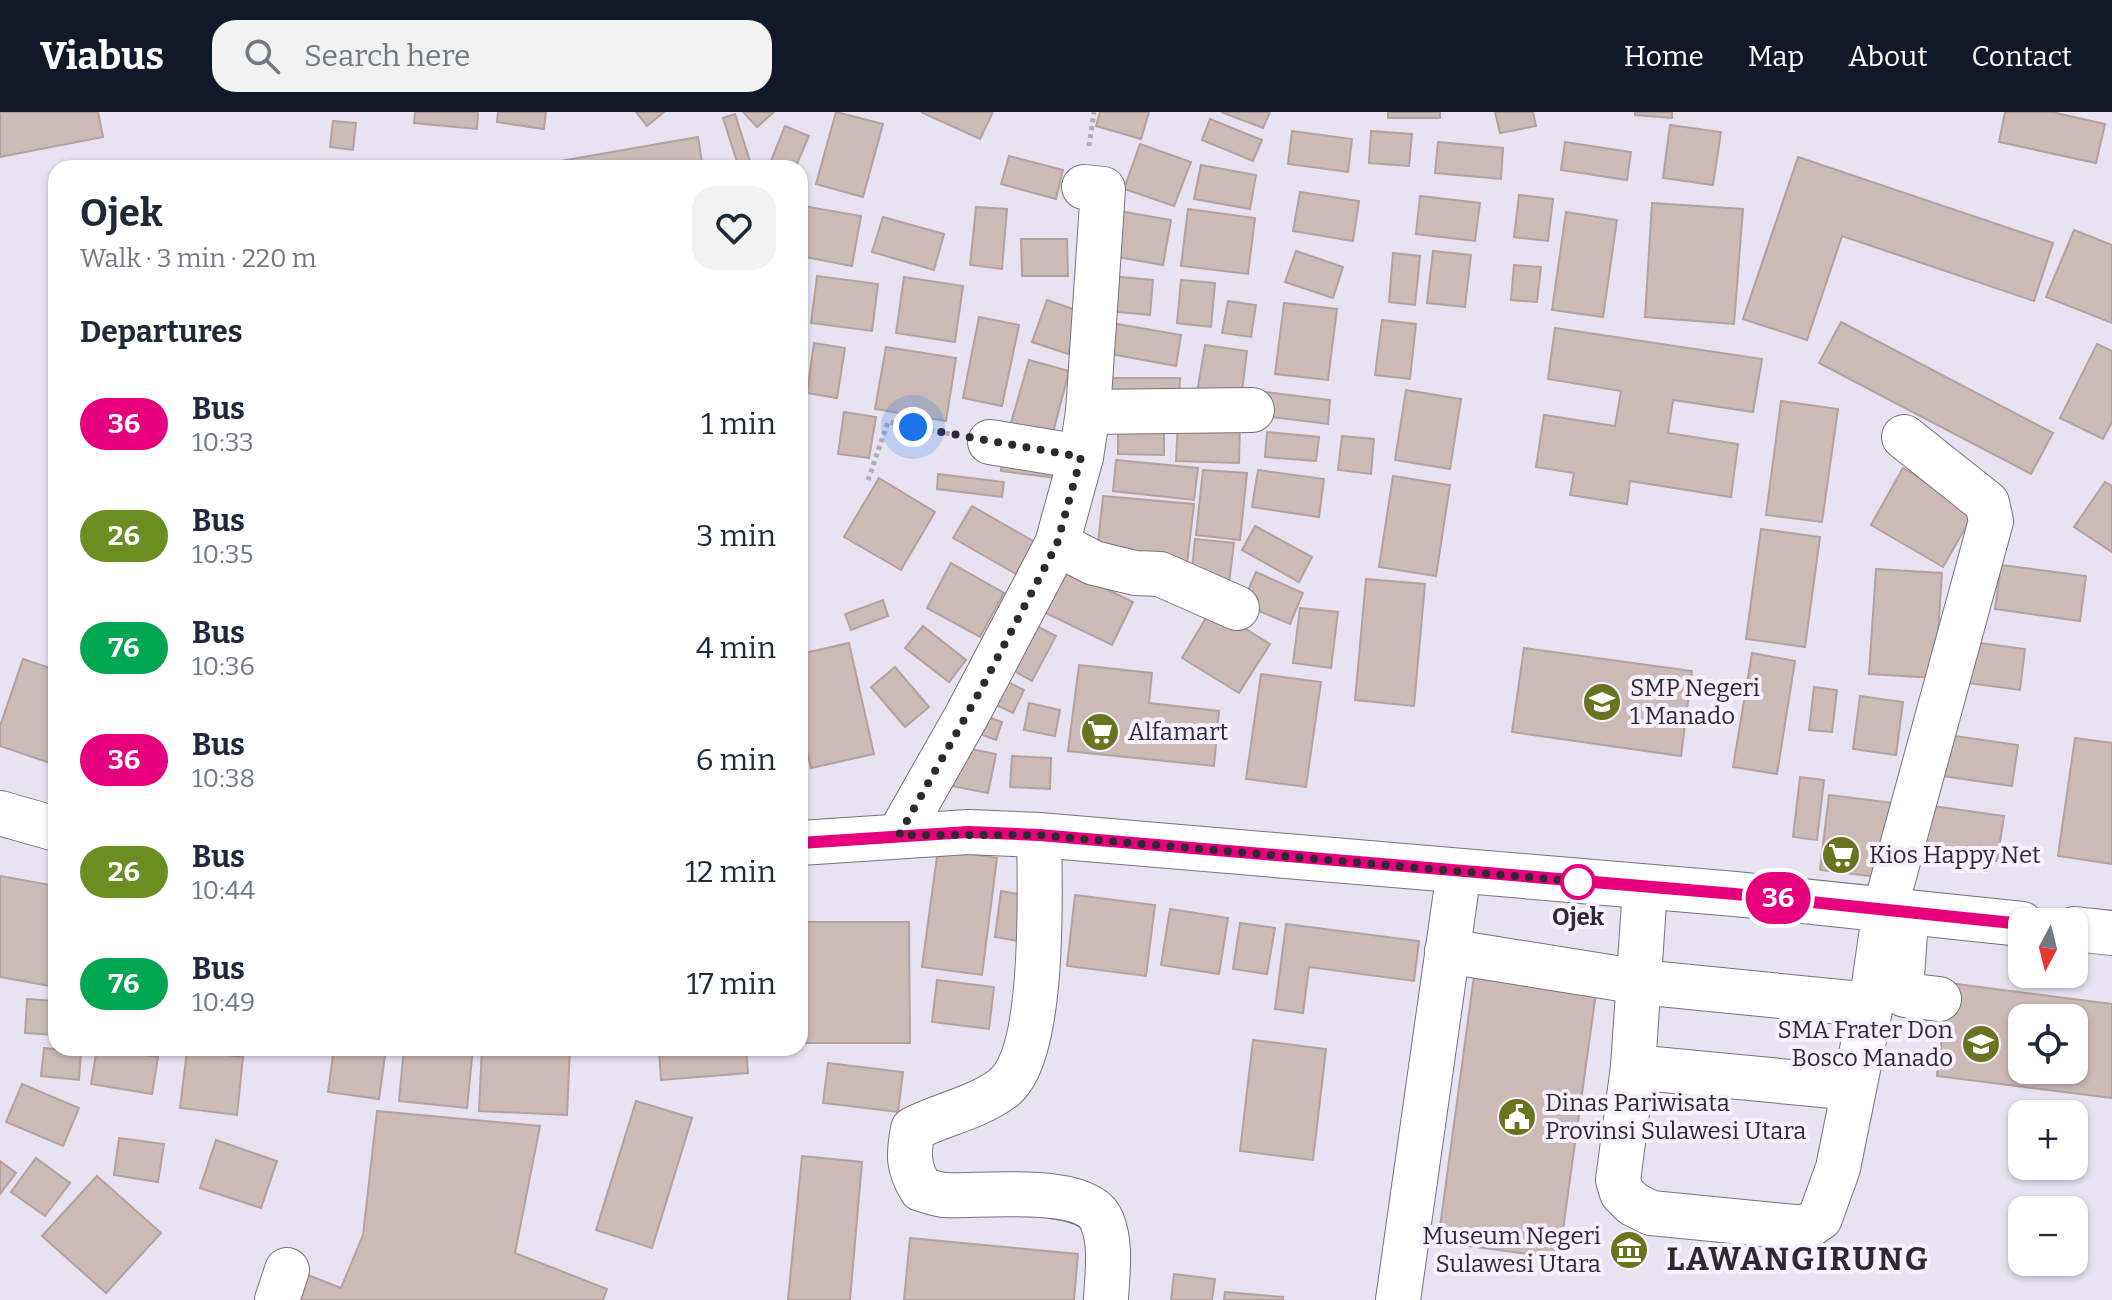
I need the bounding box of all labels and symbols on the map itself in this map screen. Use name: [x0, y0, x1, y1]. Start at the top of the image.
your location: [893, 407, 933, 447]
place label: SMP Negeri 1 Manado: [1630, 674, 1760, 730]
school or university icon: SMP Negeri 1 Manado: [1581, 681, 1623, 723]
supermarket icon: Alfamart: [1079, 711, 1121, 753]
place label: Alfamart: [1128, 718, 1229, 746]
supermarket icon: Kios Happy Net: [1820, 834, 1862, 876]
place label: Kios Happy Net: [1869, 841, 2041, 869]
marker: Ojek: [1561, 865, 1595, 899]
line badge: 36: [1742, 872, 1814, 924]
place label: Ojek: [1552, 903, 1605, 931]
north arrow: [2008, 908, 2088, 988]
place label: SMA Frater Don Bosco Manado: [1777, 1016, 1953, 1072]
school or university icon: SMA Frater Don Bosco Manado: [1960, 1023, 2002, 1065]
place label: Dinas Pariwisata Provinsi Sulawesi Utara: [1545, 1089, 1806, 1145]
public building icon: Dinas Pariwisata Provinsi Sulawesi Utara: [1496, 1096, 1538, 1138]
place label: Museum Negeri Sulawesi Utara: [1422, 1222, 1601, 1278]
museum icon: Museum Negeri Sulawesi Utara: [1608, 1229, 1650, 1271]
district label: LAWANGIRUNG: [1666, 1240, 1930, 1278]

